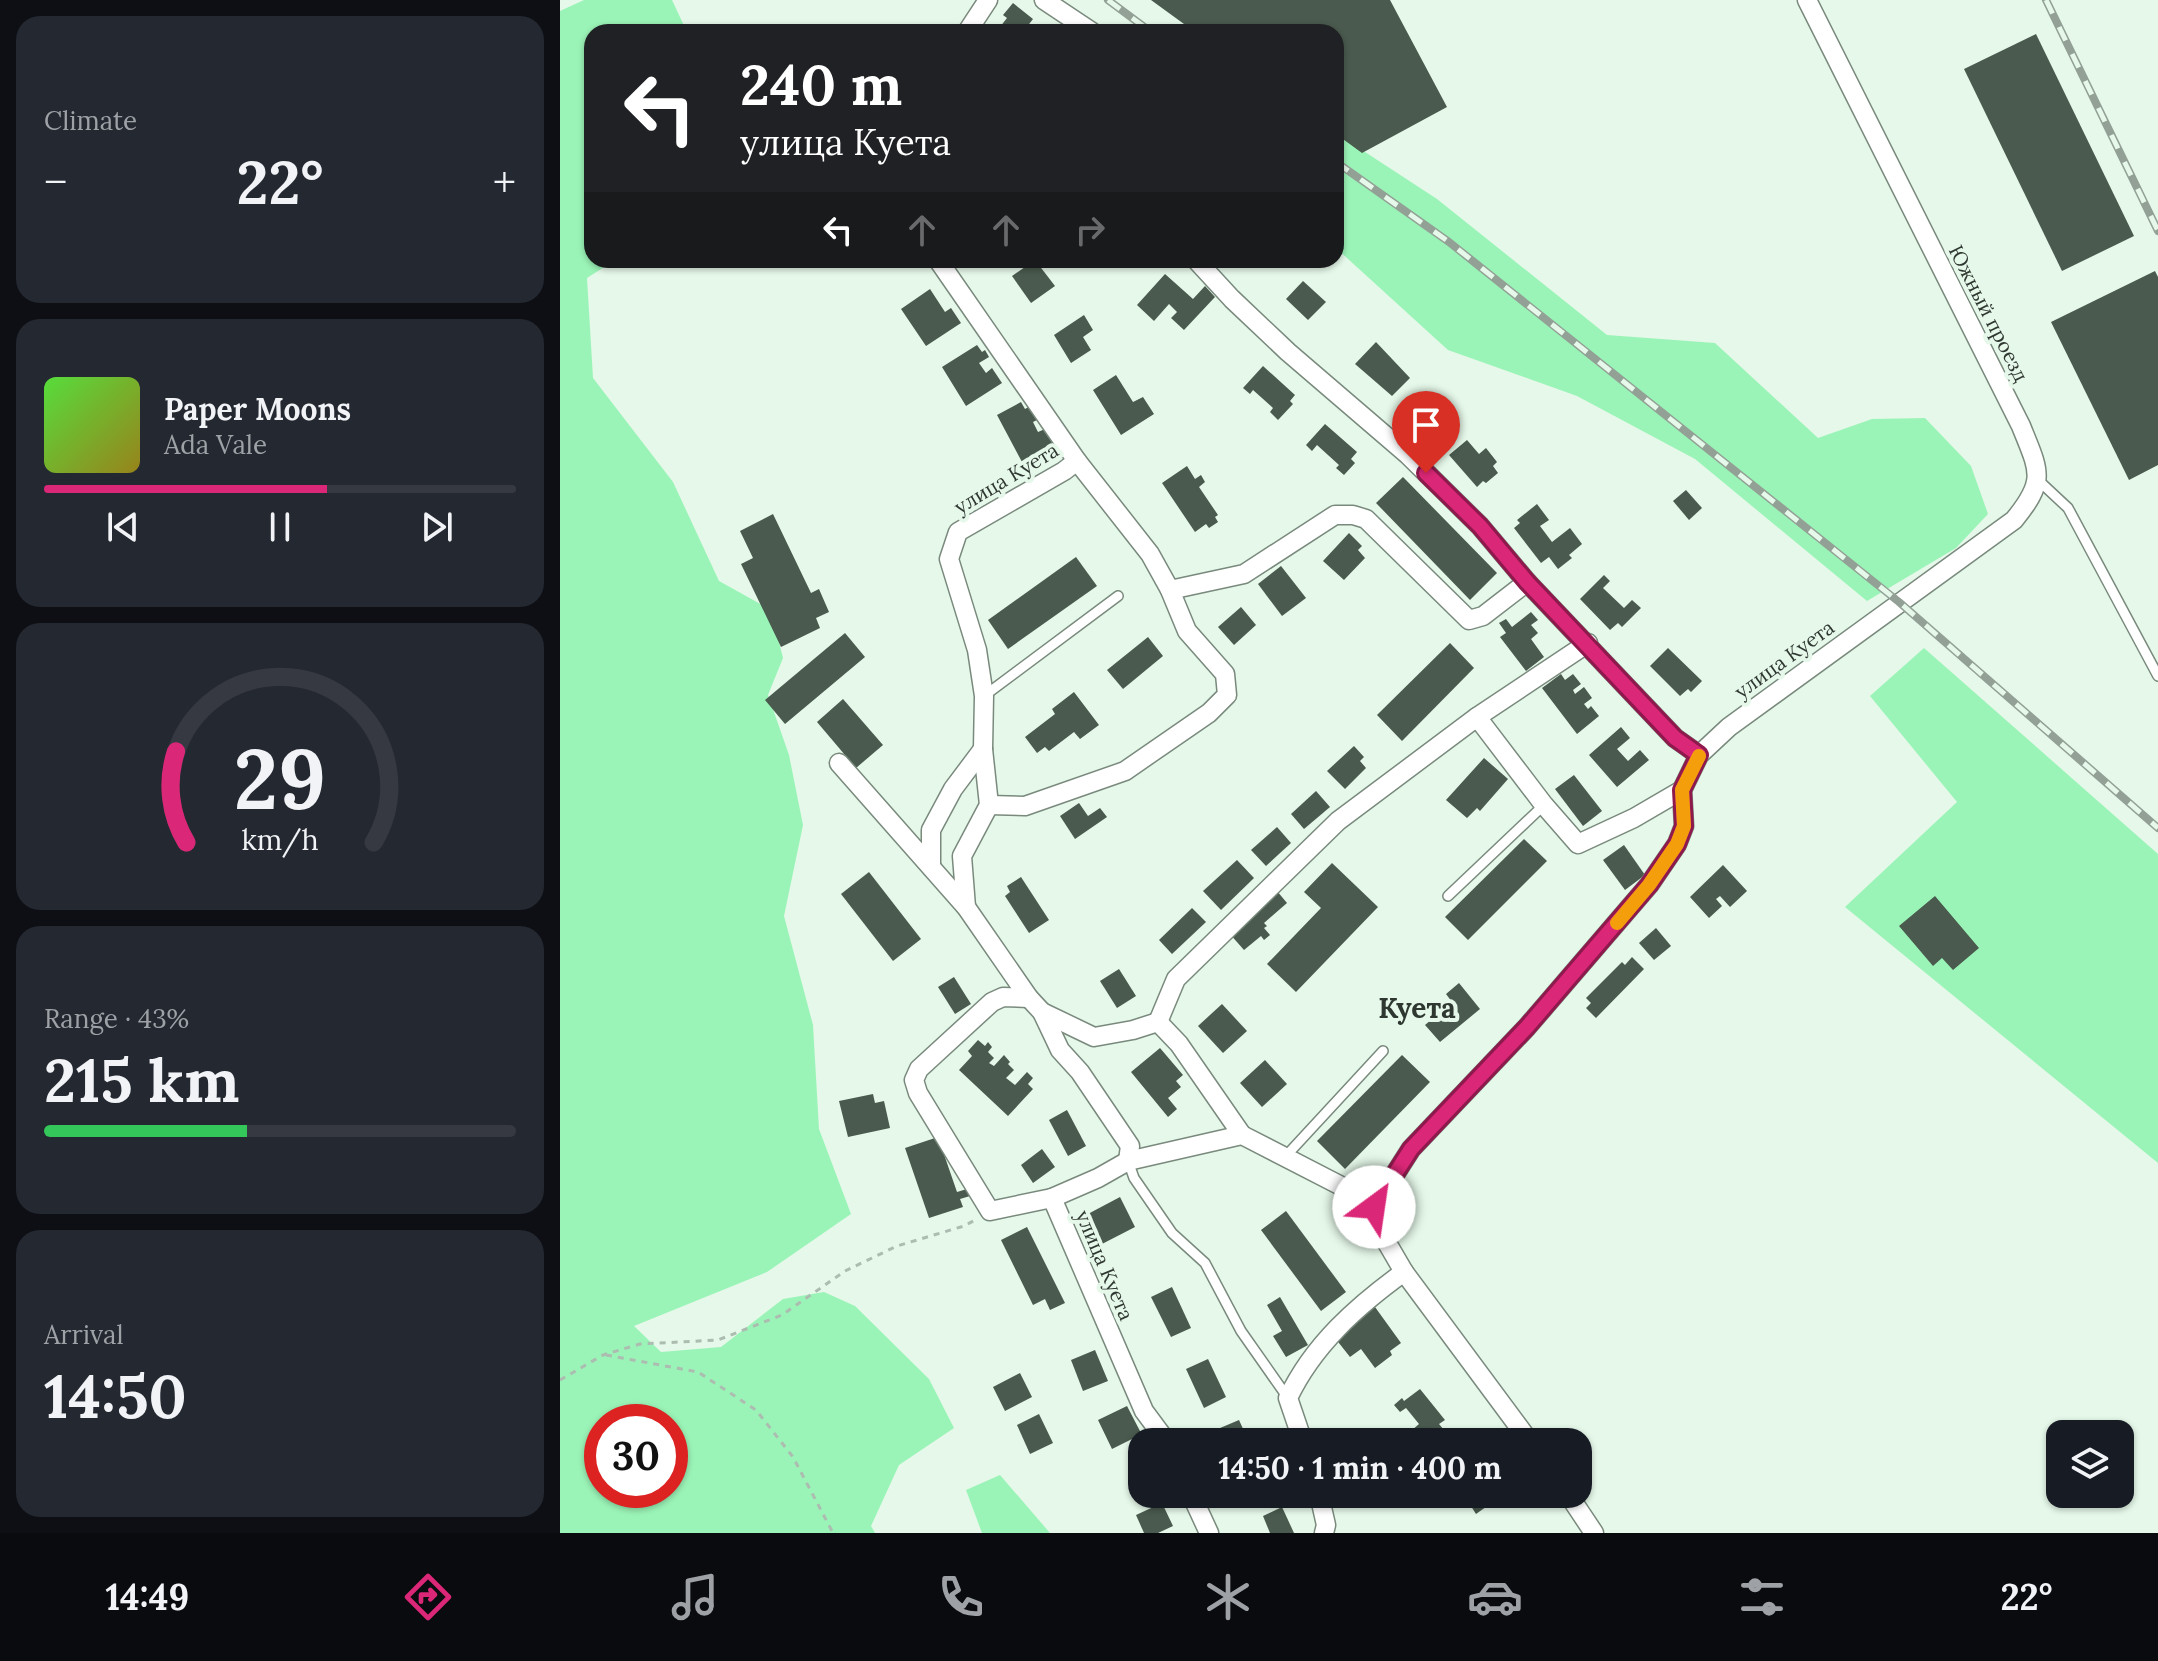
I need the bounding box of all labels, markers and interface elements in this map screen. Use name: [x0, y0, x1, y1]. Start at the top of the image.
text: 240 m: [740, 49, 902, 120]
icon: left: [608, 56, 712, 160]
text: Climate: [44, 104, 137, 137]
text: улица Куета: [740, 119, 951, 165]
text: 22°: [237, 144, 323, 220]
text: −: [44, 154, 67, 210]
text: +: [493, 154, 516, 210]
icon: left: [816, 208, 860, 252]
icon: ahead: [900, 208, 944, 252]
icon: ahead: [984, 208, 1028, 252]
icon: right: [1068, 208, 1112, 252]
street label: Южный проезд: [1944, 241, 2034, 386]
text: Paper Moons: [164, 390, 351, 428]
pin: [1392, 391, 1460, 473]
icon: arrive: [1404, 403, 1448, 447]
text: Ada Vale: [164, 428, 267, 461]
street label: улица Куета: [949, 437, 1063, 519]
icon: previous: [101, 505, 145, 549]
icon: pause: [258, 505, 302, 549]
icon: next: [415, 505, 459, 549]
street label: улица Куета: [1729, 614, 1839, 704]
text: 29: [234, 724, 326, 831]
text: km/h: [241, 821, 319, 858]
district label: Куета: [1378, 990, 1456, 1026]
text: Range · 43%: [44, 1002, 189, 1035]
text: 215 km: [44, 1042, 239, 1118]
position arrow: [1332, 1165, 1416, 1249]
street label: улица Куета: [1071, 1206, 1139, 1324]
text: Arrival: [44, 1318, 123, 1351]
text: 14:50: [44, 1358, 187, 1434]
speed limit sign: 30: [584, 1404, 688, 1508]
map controls: [2046, 1420, 2134, 1508]
button: layers: [2046, 1420, 2134, 1508]
text: 14:50 · 1 min · 400 m: [1218, 1449, 1502, 1487]
icon: directions: [400, 1569, 456, 1625]
icon: music: [667, 1569, 723, 1625]
icon: phone: [933, 1569, 989, 1625]
icon: climate: [1200, 1569, 1256, 1625]
icon: car: [1467, 1569, 1523, 1625]
icon: filters: [1734, 1569, 1790, 1625]
text: 14:49: [105, 1574, 189, 1620]
text: 22°: [2000, 1574, 2053, 1620]

